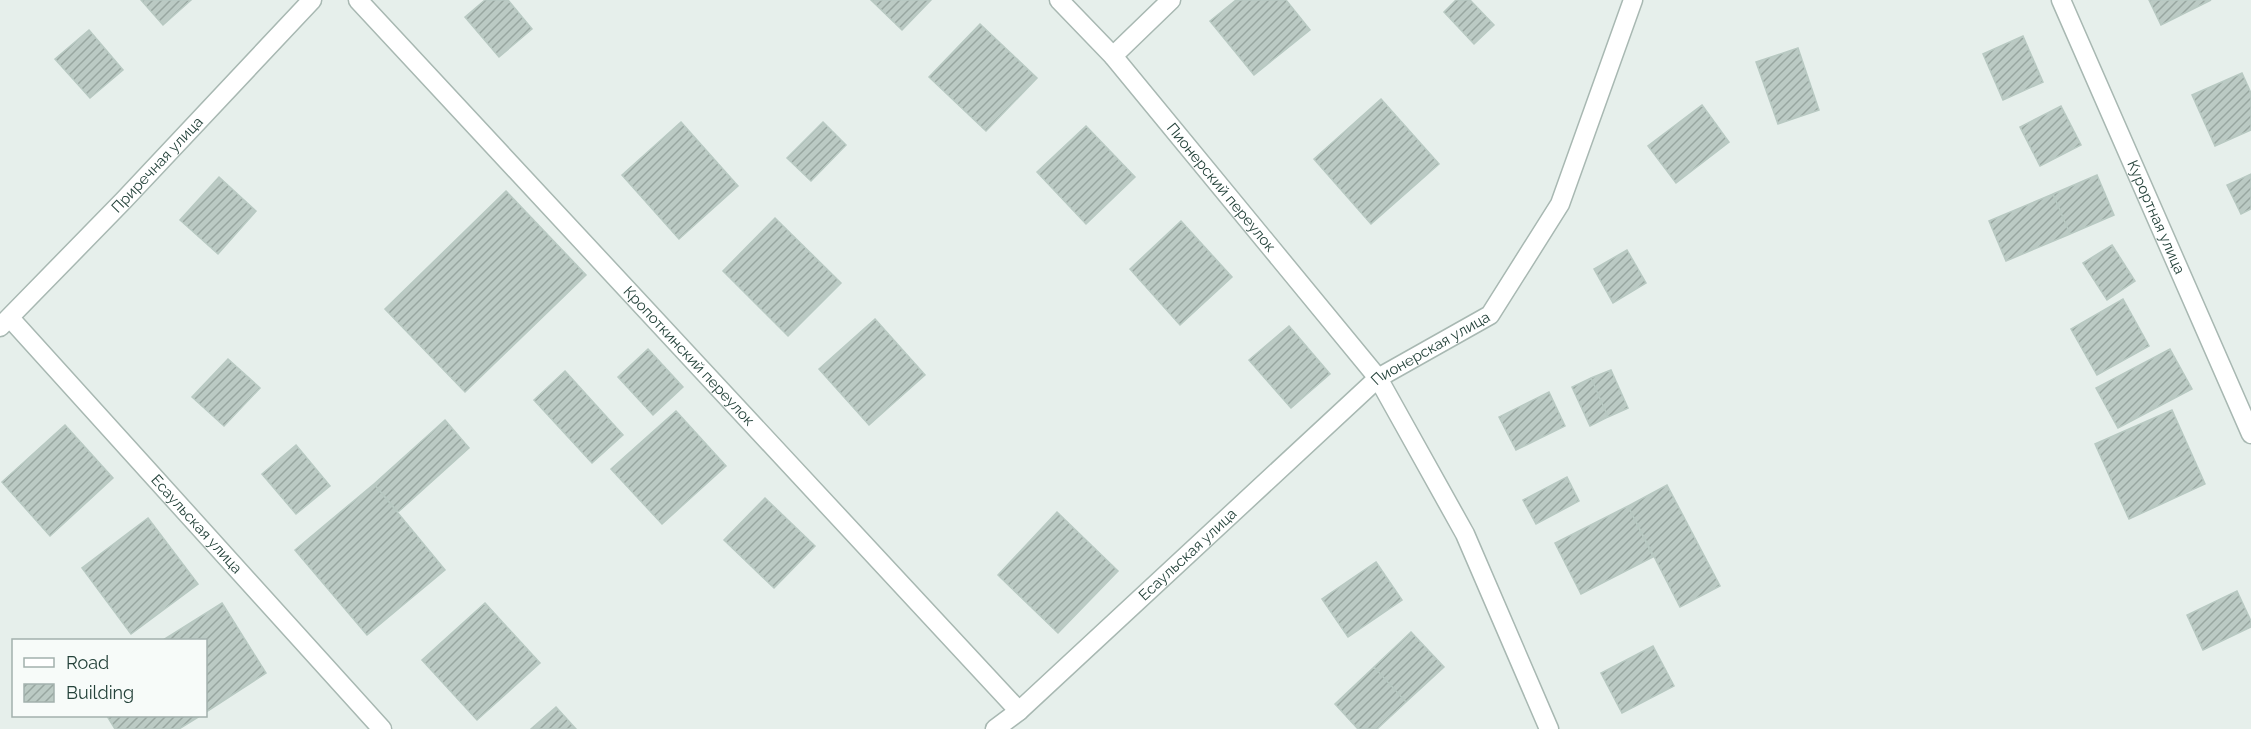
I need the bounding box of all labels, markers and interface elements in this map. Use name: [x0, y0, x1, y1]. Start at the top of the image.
street label: Приречная улица: [108, 113, 207, 216]
street label: Пионерский переулок: [1163, 119, 1280, 256]
street label: Курортная улица: [2123, 157, 2189, 277]
street label: Кропоткинский переулок: [620, 282, 758, 430]
street label: Пионерская улица: [1367, 308, 1493, 389]
street label: Есаульская улица: [147, 471, 246, 577]
street label: Есаульская улица: [1135, 505, 1240, 604]
legend: [12, 639, 207, 717]
text: Road: [66, 652, 109, 673]
text: Building: [66, 682, 134, 703]

